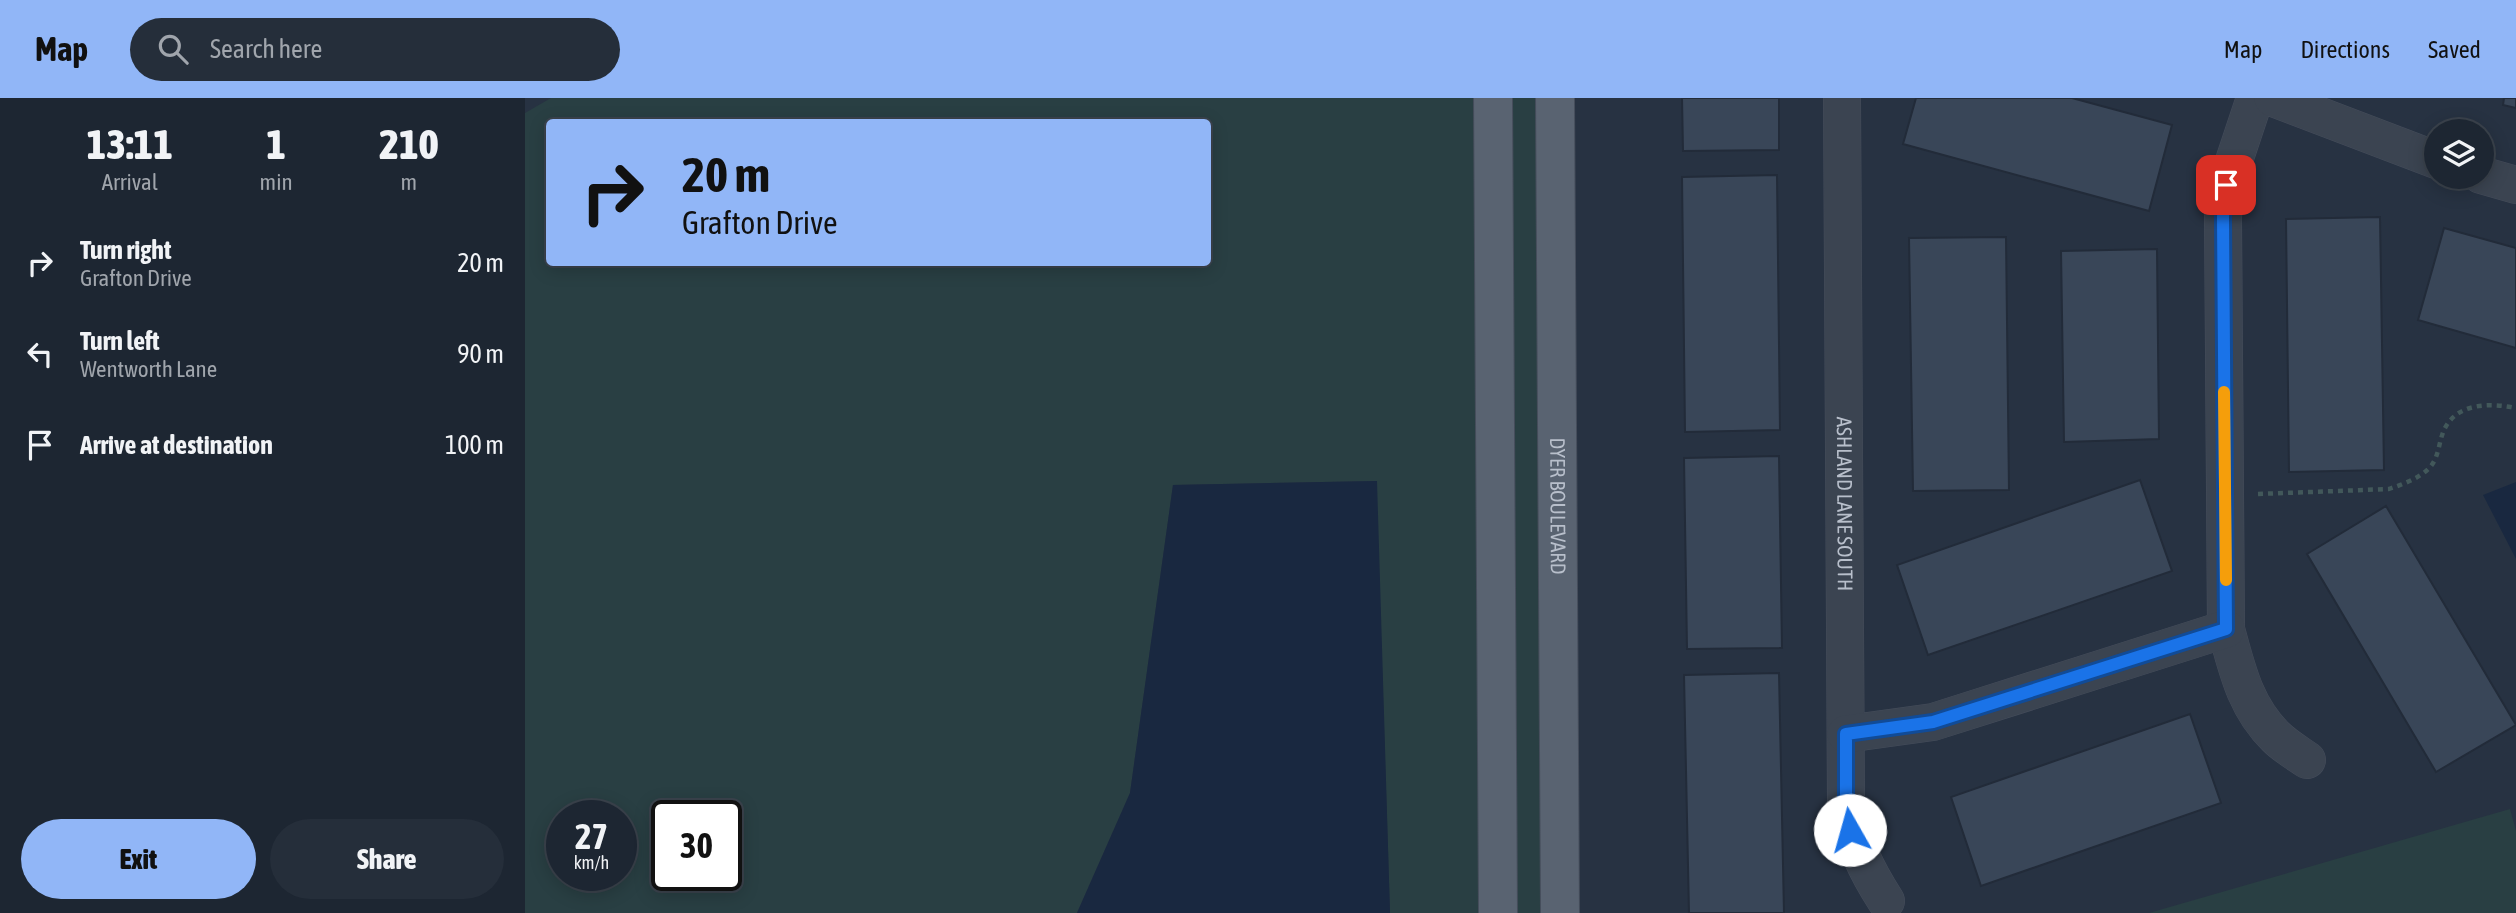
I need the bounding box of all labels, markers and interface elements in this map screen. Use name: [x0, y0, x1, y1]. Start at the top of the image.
search box: [130, 18, 620, 81]
text: Map: [35, 30, 88, 68]
icon: search: [154, 30, 192, 68]
text: Search here: [210, 34, 322, 64]
text: Map: [2224, 36, 2262, 63]
text: Directions: [2300, 36, 2390, 63]
text: Saved: [2428, 36, 2481, 63]
map controls: [2424, 119, 2494, 189]
button: layers: [2424, 119, 2494, 189]
text: 13:11: [87, 120, 173, 168]
text: 1: [266, 120, 286, 168]
text: 210: [379, 120, 438, 168]
text: 20 m: [682, 146, 770, 202]
icon: right: [567, 147, 658, 238]
pin: [2196, 155, 2256, 215]
icon: arrive: [2207, 166, 2245, 204]
text: Arrival: [102, 169, 158, 195]
text: min: [260, 169, 293, 195]
text: m: [401, 169, 417, 195]
text: Grafton Drive: [682, 204, 837, 241]
text: Turn right: [80, 235, 171, 265]
icon: right: [21, 244, 59, 282]
text: 20 m: [457, 248, 504, 278]
text: Grafton Drive: [80, 265, 192, 291]
text: Turn left: [80, 326, 160, 356]
icon: left: [21, 335, 59, 373]
text: 90 m: [457, 339, 504, 369]
text: Wentworth Lane: [80, 356, 217, 382]
street label: ASHLAND LANE SOUTH: [1833, 417, 1858, 591]
icon: arrive: [21, 426, 59, 464]
text: Arrive at destination: [80, 430, 273, 460]
text: 100 m: [445, 430, 504, 460]
street label: DYER BOULEVARD: [1546, 437, 1571, 575]
position arrow: [1813, 793, 1887, 867]
speed limit sign: 30: [651, 800, 742, 891]
text: 27: [575, 816, 608, 856]
button: Exit: [21, 819, 256, 899]
button: Share: [270, 819, 504, 899]
text: km/h: [574, 852, 609, 873]

